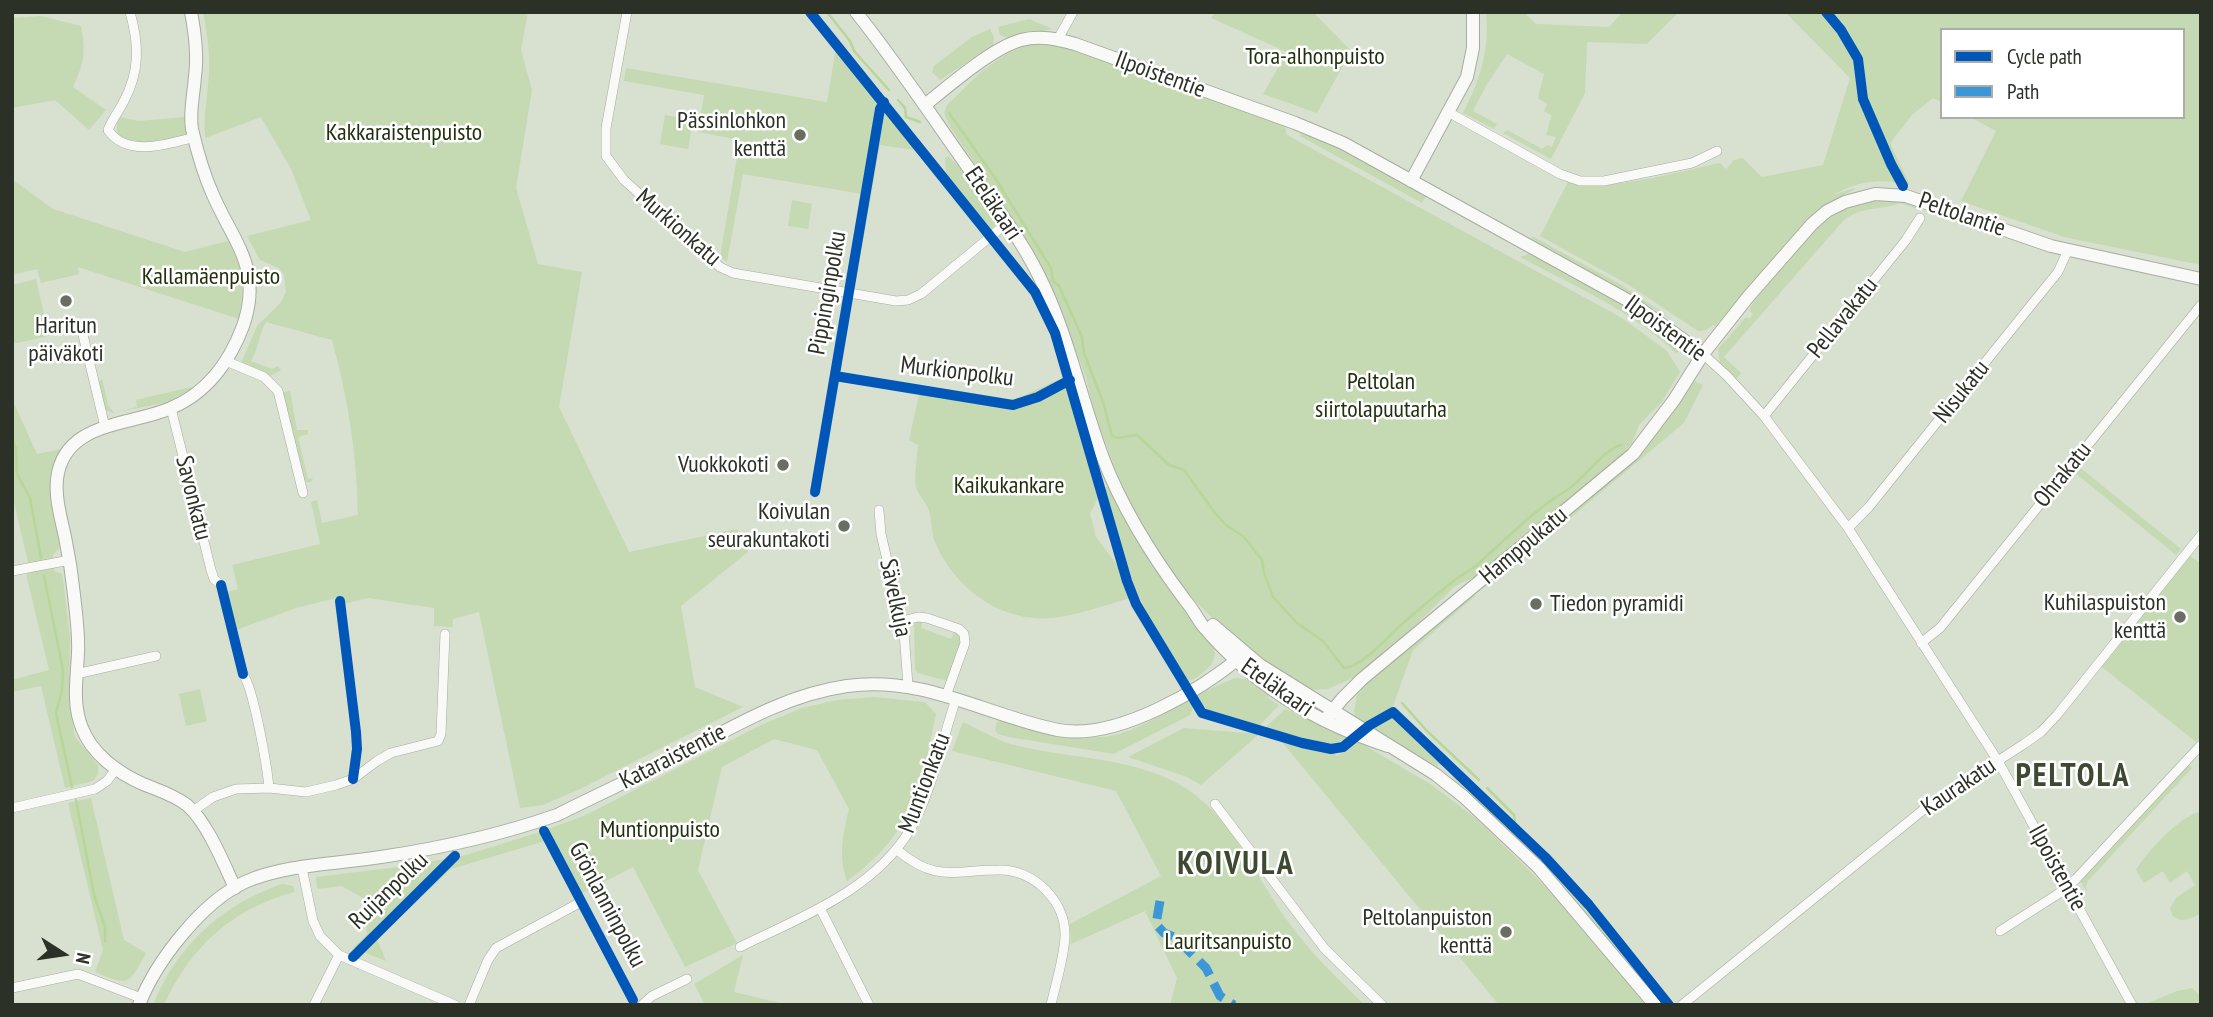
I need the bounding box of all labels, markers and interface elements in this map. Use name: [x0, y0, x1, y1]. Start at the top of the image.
legend: [1940, 28, 2185, 119]
park label: Tora-alhonpuisto: [1245, 43, 1385, 71]
text: Cycle path: [2007, 43, 2082, 70]
street label: Ilpoistentie: [1111, 45, 1209, 105]
text: Path: [2007, 78, 2039, 105]
place label: Pässinlohkon kenttä: [677, 107, 786, 163]
park label: Kakkaraistenpuisto: [326, 119, 482, 147]
marker: Pässinlohkon kenttä: [792, 127, 808, 143]
street label: Eteläkaari: [958, 162, 1028, 246]
street label: Murkionkatu: [629, 183, 727, 273]
street label: Peltolantie: [1915, 187, 2009, 243]
street label: Pippinginpolku: [803, 229, 853, 357]
park label: Kallamäenpuisto: [142, 263, 280, 291]
street label: Pellavakatu: [1802, 272, 1884, 364]
street label: Ilpoistentie: [1619, 290, 1711, 368]
marker: Haritun päiväkoti: [58, 293, 74, 309]
place label: Haritun päiväkoti: [28, 312, 104, 368]
street label: Murkionpolku: [899, 351, 1015, 393]
street label: Nisukatu: [1928, 355, 1996, 429]
park label: Peltolan siirtolapuutarha: [1315, 368, 1447, 424]
street label: Ohrakatu: [2028, 436, 2098, 514]
place label: Vuokkokoti: [678, 451, 769, 479]
street label: Savonkatu: [169, 453, 217, 543]
marker: Vuokkokoti: [775, 457, 791, 473]
park label: Kaikukankare: [954, 472, 1064, 500]
place label: Koivulan seurakuntakoti: [708, 498, 830, 554]
street label: Hamppukatu: [1474, 501, 1574, 591]
marker: Koivulan seurakuntakoti: [836, 518, 852, 534]
street label: Sävelkuja: [873, 556, 917, 640]
place label: Kuhilaspuiston kenttä: [2044, 589, 2166, 645]
place label: Tiedon pyramidi: [1550, 590, 1684, 618]
marker: Tiedon pyramidi: [1528, 596, 1544, 612]
marker: Kuhilaspuiston kenttä: [2172, 609, 2188, 625]
street label: Eteläkaari: [1235, 653, 1319, 723]
street label: Kataraistentie: [615, 718, 731, 796]
street label: Muntionkatu: [893, 729, 957, 837]
street label: Kaurakatu: [1916, 752, 2002, 822]
district label: PELTOLA: [2016, 758, 2130, 796]
park label: Muntionpuisto: [600, 816, 720, 844]
street label: Ilpoistentie: [2022, 820, 2092, 916]
street label: Grönlanninpolku: [562, 838, 652, 972]
street label: Ruijanpolku: [344, 846, 434, 936]
district label: KOIVULA: [1178, 846, 1294, 884]
place label: Peltolanpuiston kenttä: [1362, 904, 1492, 960]
north arrow: [28, 919, 98, 989]
marker: Peltolanpuiston kenttä: [1498, 924, 1514, 940]
park label: Lauritsanpuisto: [1164, 928, 1292, 956]
text: N: [71, 951, 96, 966]

